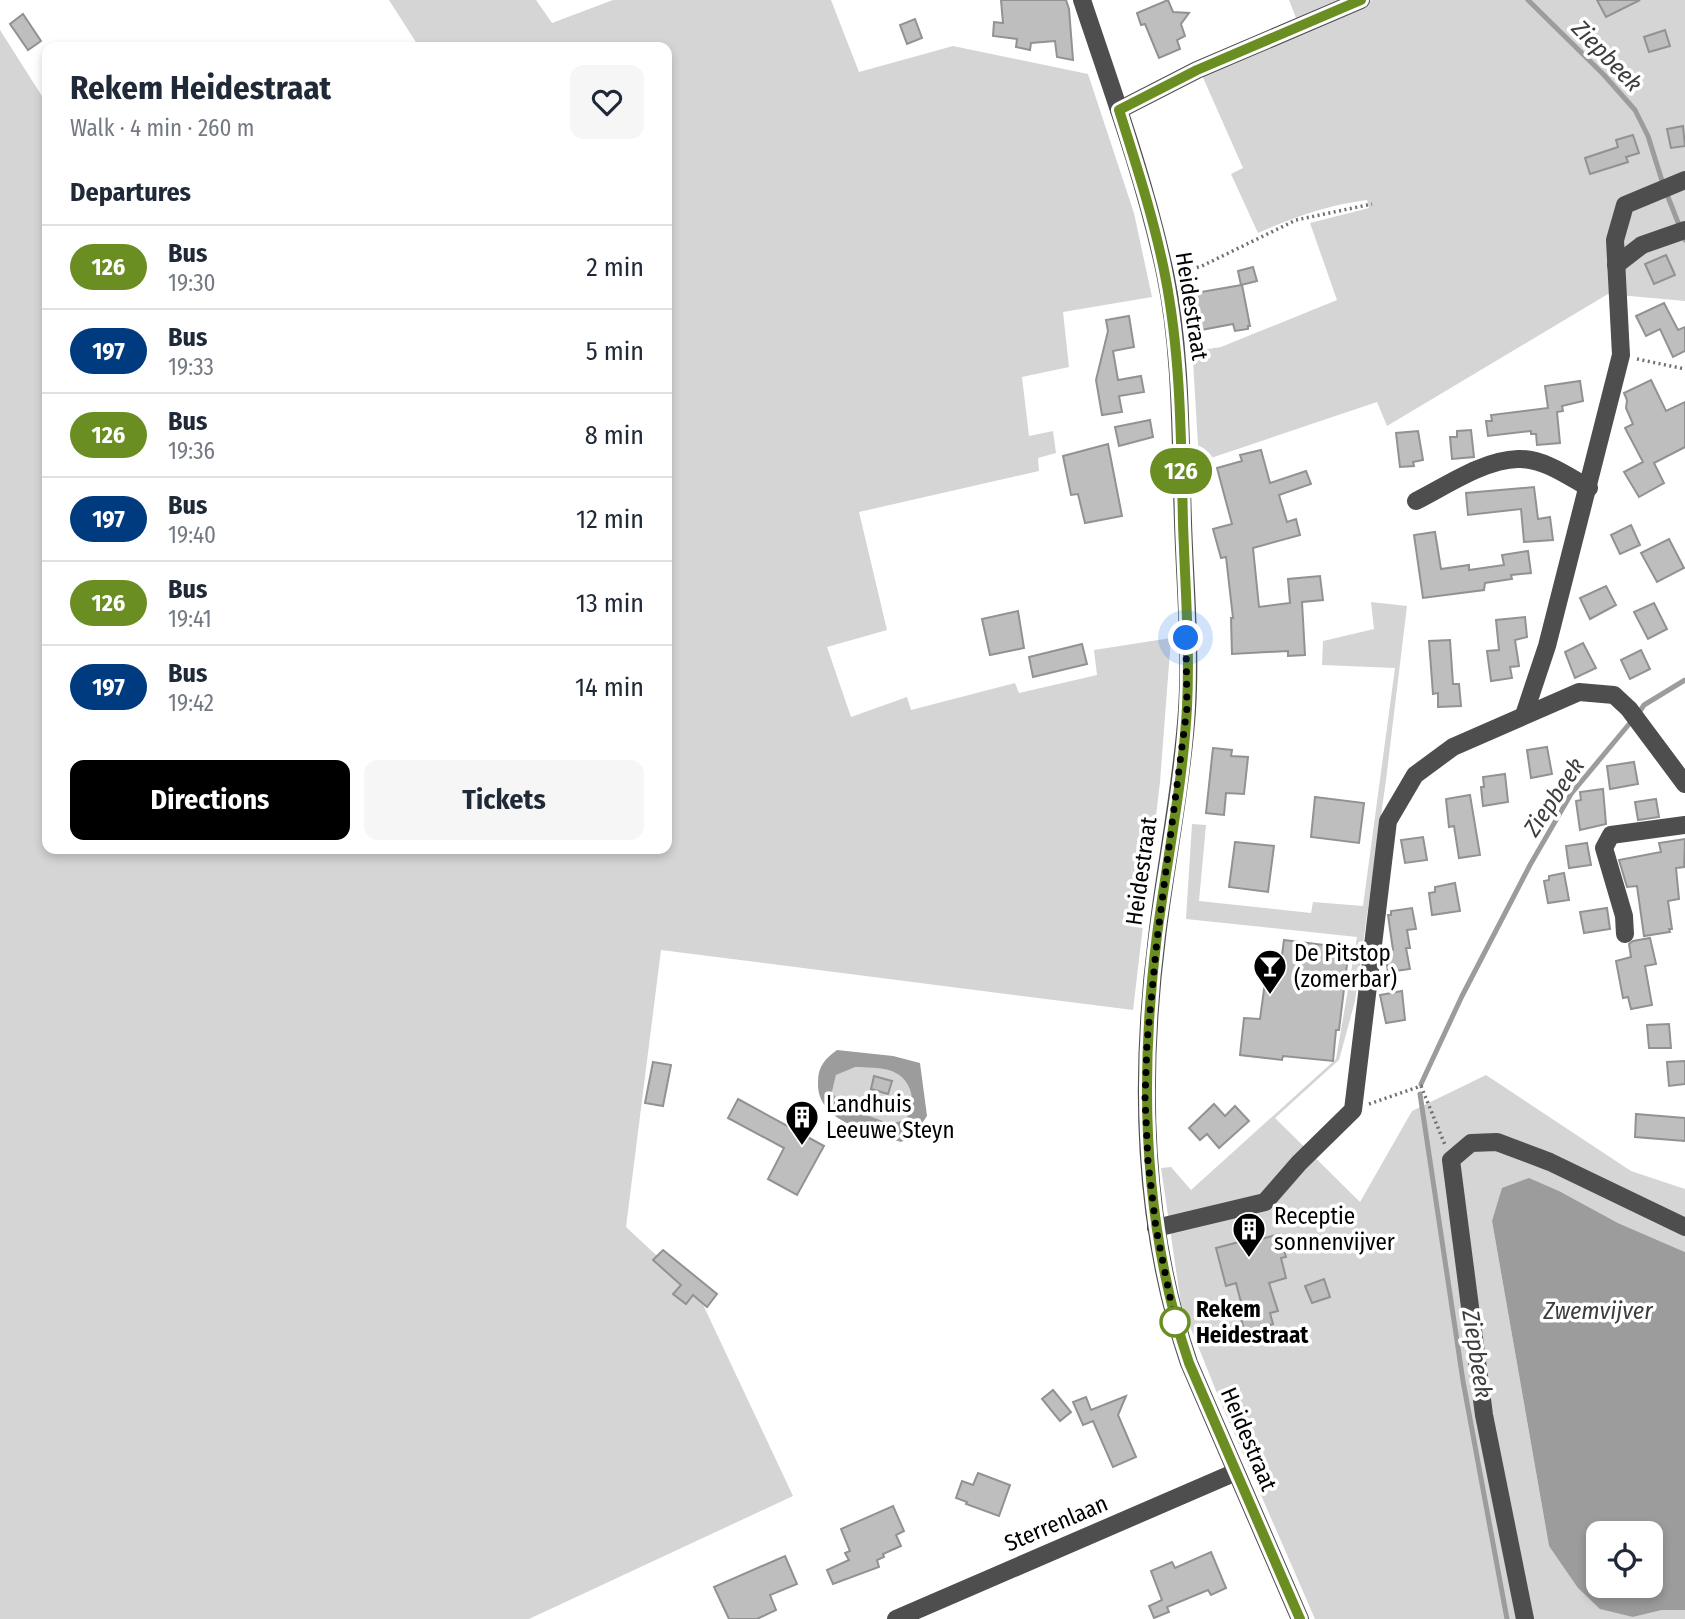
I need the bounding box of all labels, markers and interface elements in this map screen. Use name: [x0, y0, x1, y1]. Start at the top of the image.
water label: Ziepbeek: [1566, 14, 1648, 98]
button: heart: [570, 65, 644, 139]
text: Rekem Heidestraat: [70, 68, 331, 108]
text: Walk · 4 min · 260 m: [70, 114, 255, 142]
text: Departures: [70, 177, 191, 208]
text: Bus: [168, 238, 207, 269]
street label: Heidestraat: [1170, 250, 1214, 363]
text: 2 min: [586, 252, 644, 283]
text: 126: [92, 253, 125, 281]
text: 19:30: [168, 269, 216, 297]
text: Bus: [168, 322, 207, 353]
text: 5 min: [586, 336, 644, 367]
text: 197: [92, 337, 125, 365]
text: 19:33: [168, 353, 214, 381]
text: Bus: [168, 406, 207, 437]
text: 8 min: [585, 420, 644, 451]
text: 126: [92, 421, 125, 449]
text: 19:36: [168, 437, 215, 465]
line badge: 126: [1141, 448, 1221, 494]
text: 126: [1164, 457, 1198, 485]
text: Bus: [168, 490, 207, 521]
text: 12 min: [576, 504, 644, 535]
text: 197: [92, 505, 125, 533]
text: 19:40: [168, 521, 216, 549]
text: Bus: [168, 574, 207, 605]
text: 13 min: [576, 588, 644, 619]
text: 126: [92, 589, 125, 617]
text: 19:41: [168, 605, 212, 633]
your location: [1168, 620, 1203, 655]
text: Bus: [168, 658, 207, 689]
text: 14 min: [575, 672, 644, 703]
text: 197: [92, 673, 125, 701]
text: 19:42: [168, 689, 214, 717]
water label: Ziepbeek: [1517, 752, 1590, 842]
button: Directions: [70, 760, 350, 840]
button: Tickets: [364, 760, 644, 840]
street label: Heidestraat: [1120, 814, 1163, 927]
place label: De Pitstop (zomerbar): [1294, 939, 1397, 993]
bar icon: De Pitstop (zomerbar): [1251, 947, 1289, 996]
place label: Landhuis Leeuwe Steyn: [826, 1090, 955, 1144]
building icon: Landhuis Leeuwe Steyn: [783, 1098, 821, 1147]
place label: Receptie sonnenvijver: [1274, 1202, 1395, 1256]
building icon: Receptie sonnenvijver: [1230, 1210, 1268, 1259]
place label: Rekem Heidestraat: [1196, 1295, 1309, 1349]
water label: Zwemvijver: [1542, 1297, 1653, 1325]
marker: Rekem Heidestraat: [1160, 1307, 1190, 1337]
water label: Ziepbeek: [1456, 1307, 1498, 1400]
street label: Heidestraat: [1215, 1383, 1283, 1495]
street label: Sterrenlaan: [1000, 1489, 1112, 1557]
map controls: [1586, 1521, 1663, 1598]
button: locate: [1586, 1521, 1663, 1598]

